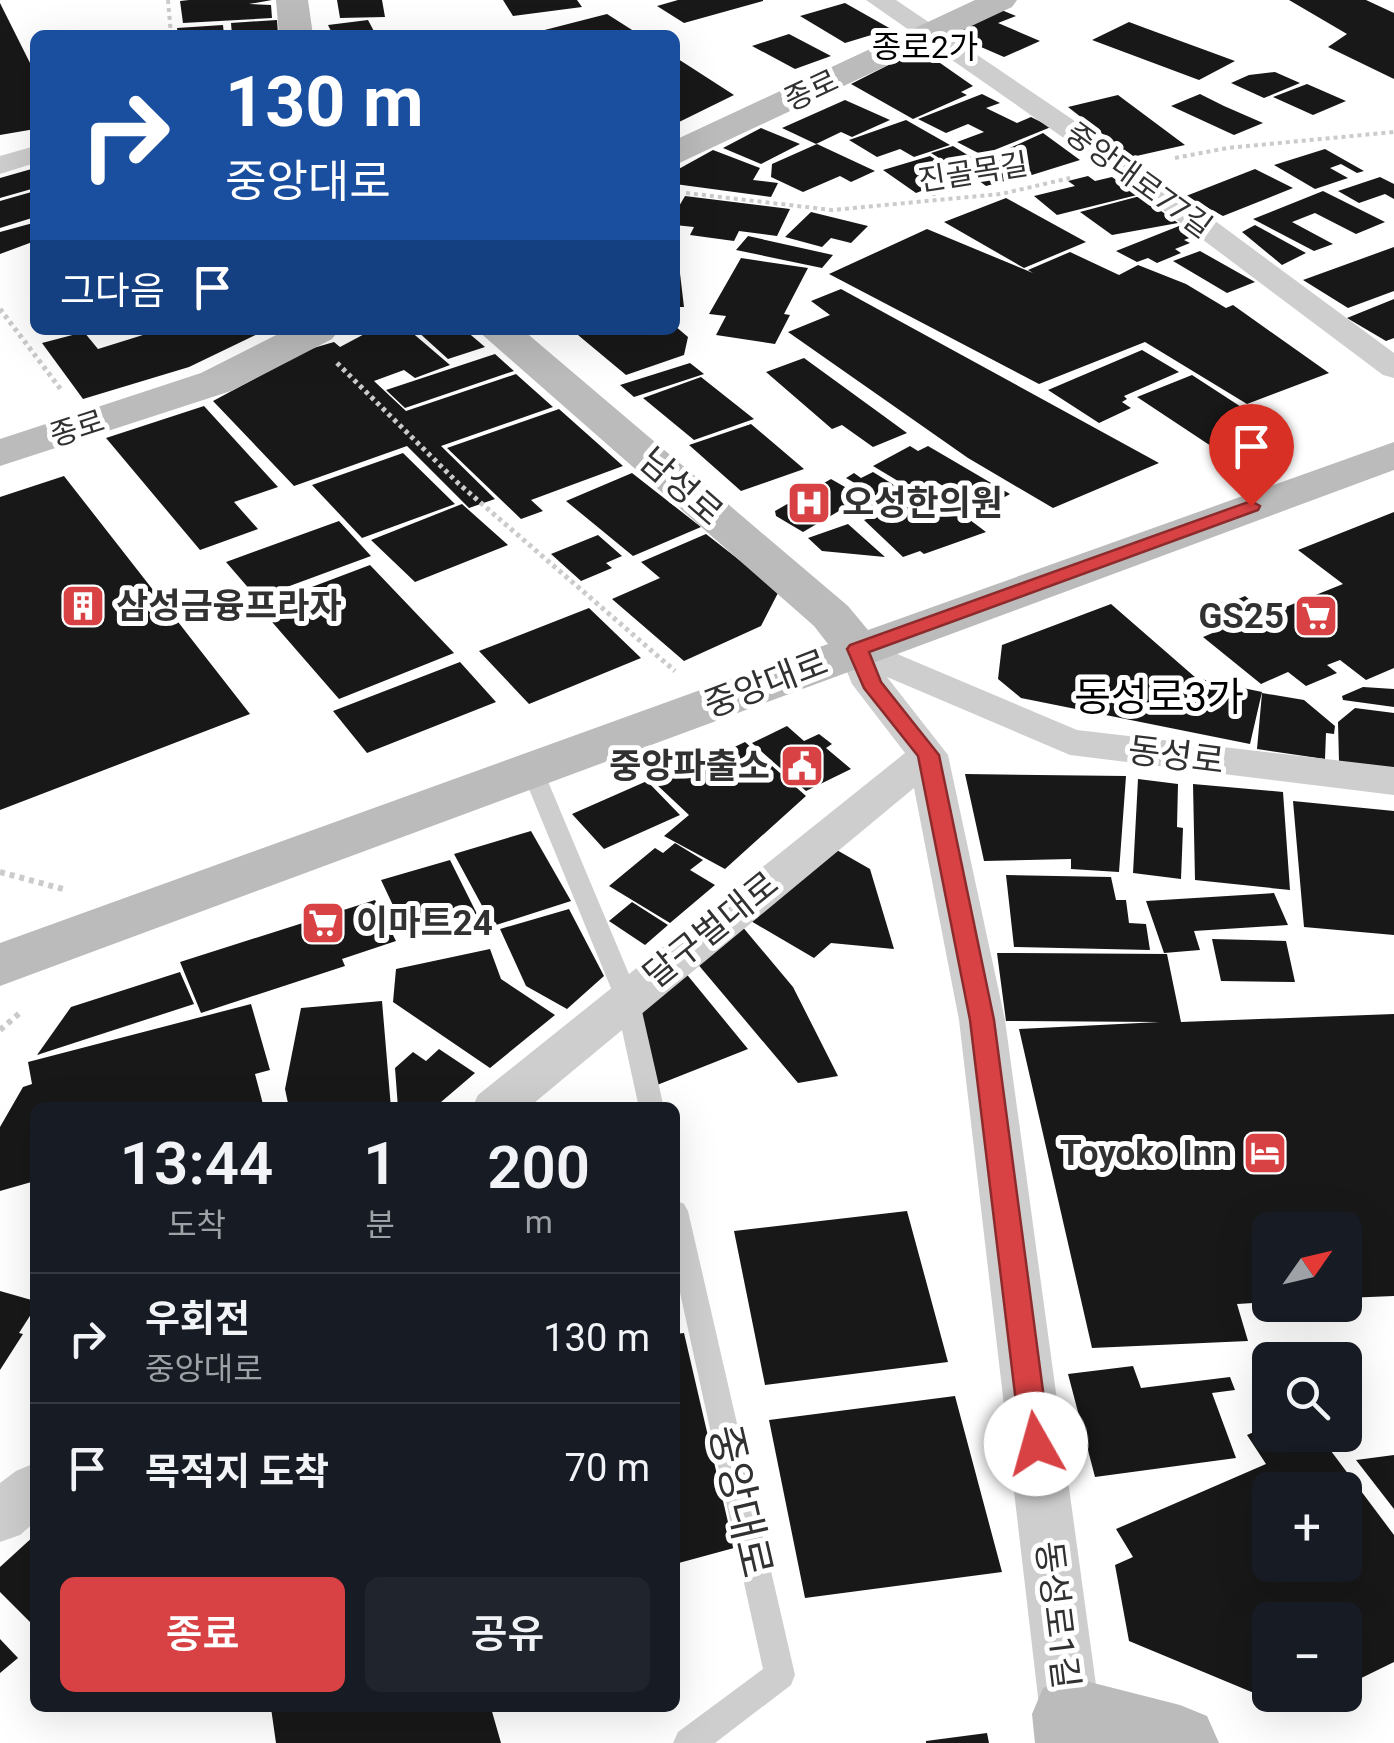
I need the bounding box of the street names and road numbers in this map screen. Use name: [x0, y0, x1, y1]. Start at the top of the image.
street label: 종로: [779, 62, 843, 118]
street label: 중앙대로77길: [1059, 115, 1219, 245]
street label: 진골목길: [916, 146, 1030, 198]
street label: 종로: [45, 403, 109, 453]
street label: 남성로: [631, 440, 731, 534]
street label: 중앙대로: [699, 642, 833, 726]
street label: 동성로: [1126, 730, 1226, 782]
street label: 달구벌대로: [636, 863, 786, 997]
street label: 중앙대로: [700, 1420, 782, 1582]
street label: 동성로1길: [1028, 1539, 1086, 1691]

